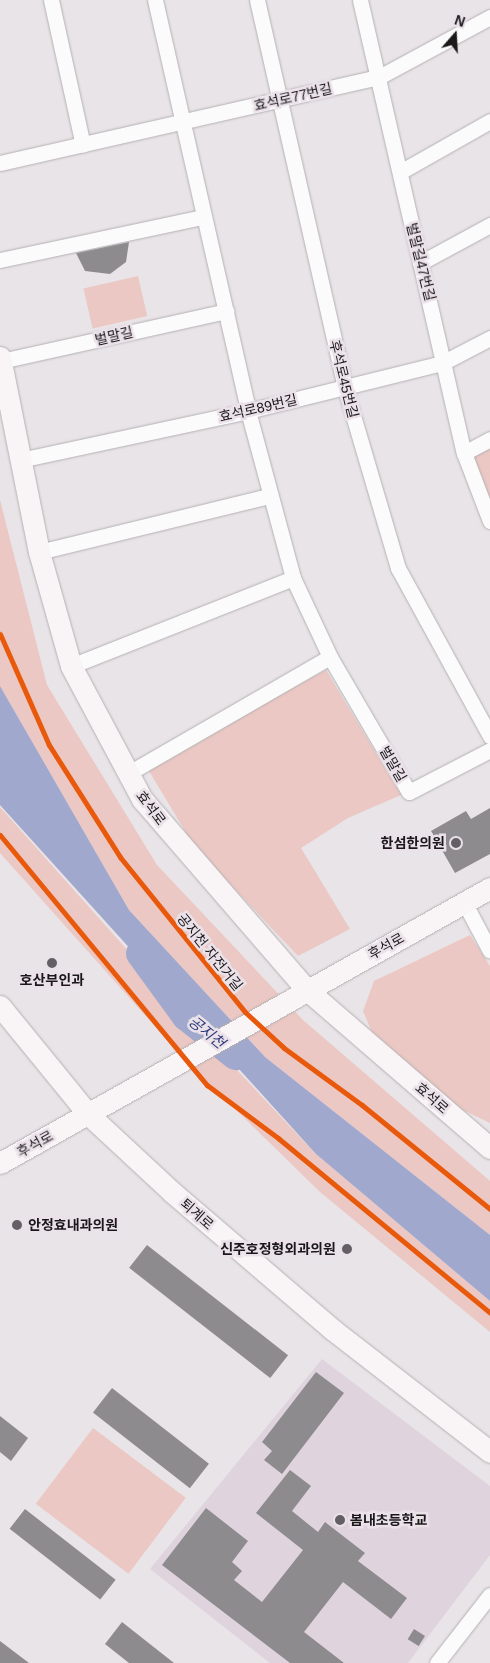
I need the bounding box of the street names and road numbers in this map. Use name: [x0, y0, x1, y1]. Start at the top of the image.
street label: 효석로77번길: [252, 80, 334, 114]
street label: 벌말길47번길: [403, 221, 439, 303]
street label: 벌말길: [93, 323, 135, 349]
street label: 후석로45번길: [326, 338, 362, 420]
street label: 효석로89번길: [217, 391, 299, 425]
street label: 벌말길: [376, 743, 410, 785]
street label: 효석로: [133, 788, 169, 828]
street label: 공지천 자전거길: [174, 910, 246, 994]
street label: 후석로: [365, 929, 407, 963]
street label: 효석로: [412, 1079, 452, 1117]
street label: 후석로: [14, 1127, 56, 1161]
street label: 퇴계로: [177, 1195, 217, 1233]

